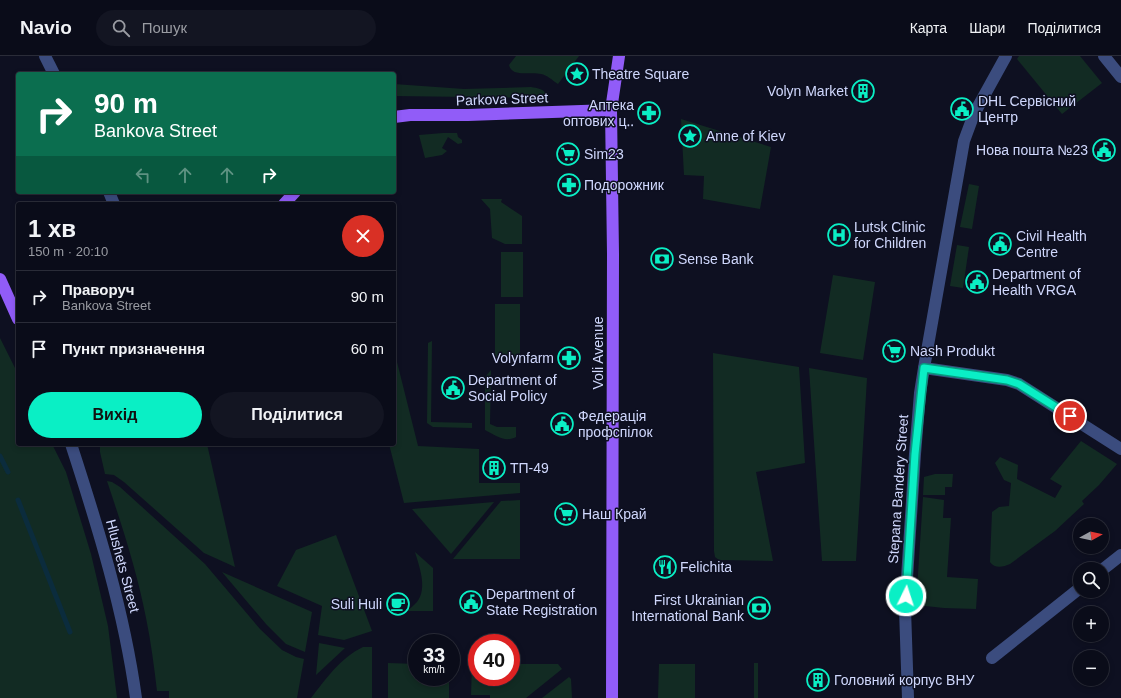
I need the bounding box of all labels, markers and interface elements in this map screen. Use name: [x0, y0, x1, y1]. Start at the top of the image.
search box: [96, 10, 376, 46]
text: Navio: [20, 17, 72, 38]
icon: search: [110, 17, 132, 39]
text: Пошук: [142, 19, 187, 36]
text: Карта: [910, 20, 947, 36]
text: Шари: [969, 20, 1005, 36]
text: Поділитися: [1027, 20, 1101, 36]
place icon: Theatre Square: [564, 61, 590, 87]
place label: Theatre Square: [592, 66, 689, 82]
building icon: Volyn Market: [850, 78, 876, 104]
place label: Volyn Market: [767, 83, 848, 99]
icon: right: [28, 88, 80, 140]
text: 90 m: [94, 88, 158, 119]
street label: Parkova Street: [455, 89, 549, 109]
place label: DHL Сервісний Центр: [978, 93, 1076, 125]
public building icon: DHL Сервісний Центр: [949, 96, 975, 122]
place label: Аптека оптових ц‥: [563, 97, 634, 129]
pharmacy icon: Аптека оптових ц‥: [636, 100, 662, 126]
text: Bankova Street: [94, 121, 217, 141]
place icon: Anne of Kiev: [677, 123, 703, 149]
place label: Anne of Kiev: [706, 128, 785, 144]
public building icon: Нова пошта №23: [1091, 137, 1117, 163]
supermarket icon: Sim23: [555, 141, 581, 167]
place label: Нова пошта №23: [976, 142, 1088, 158]
place label: Sim23: [584, 146, 624, 162]
icon: left: [132, 164, 154, 186]
icon: ahead: [174, 164, 196, 186]
icon: ahead: [216, 164, 238, 186]
icon: right: [258, 164, 280, 186]
pharmacy icon: Подорожник: [556, 172, 582, 198]
place label: Подорожник: [584, 177, 665, 193]
text: 1 хв: [28, 215, 76, 242]
button: close: [342, 215, 384, 257]
place label: Lutsk Clinic for Children: [854, 219, 926, 251]
hospital icon: Lutsk Clinic for Children: [826, 222, 852, 248]
place label: Civil Health Centre: [1016, 228, 1087, 260]
public building icon: Civil Health Centre: [987, 231, 1013, 257]
text: 150 m · 20:10: [28, 244, 108, 259]
bank icon: Sense Bank: [649, 246, 675, 272]
place label: Sense Bank: [678, 251, 754, 267]
place label: Department of Health VRGA: [992, 266, 1081, 298]
public building icon: Department of Health VRGA: [964, 269, 990, 295]
text: Праворуч: [62, 281, 135, 298]
icon: right: [28, 286, 50, 308]
text: 90 m: [351, 288, 384, 305]
text: Bankova Street: [62, 298, 151, 313]
street label: Voli Avenue: [590, 316, 606, 389]
icon: arrive: [28, 338, 50, 360]
supermarket icon: Nash Produkt: [881, 338, 907, 364]
text: Пункт призначення: [62, 340, 205, 357]
text: 60 m: [351, 340, 384, 357]
place label: Nash Produkt: [910, 343, 995, 359]
pharmacy icon: Volynfarm: [556, 345, 582, 371]
place label: Volynfarm: [492, 350, 554, 366]
place label: Department of Social Policy: [468, 372, 557, 404]
public building icon: Department of Social Policy: [440, 375, 466, 401]
button: Вихід: [28, 392, 202, 438]
button: Поділитися: [210, 392, 384, 438]
pin: [1053, 399, 1087, 433]
icon: arrive: [1059, 405, 1081, 427]
place label: Федерація профспілок: [578, 408, 653, 440]
public building icon: Федерація профспілок: [549, 411, 575, 437]
street label: Stepana Bandery Street: [885, 414, 911, 564]
building icon: ТП-49: [481, 455, 507, 481]
place label: ТП-49: [510, 460, 549, 476]
supermarket icon: Наш Край: [553, 501, 579, 527]
place label: Наш Край: [582, 506, 647, 522]
street label: Hlushets Street: [103, 518, 143, 614]
north arrow: [1073, 518, 1109, 554]
map controls: [1073, 518, 1109, 686]
restaurant icon: Felichita: [652, 554, 678, 580]
place label: Felichita: [680, 559, 732, 575]
button: search: [1073, 562, 1109, 598]
position arrow: [885, 575, 927, 617]
place label: Department of State Registration: [486, 586, 597, 618]
public building icon: Department of State Registration: [458, 589, 484, 615]
cafe icon: Suli Huli: [385, 591, 411, 617]
place label: First Ukrainian International Bank: [631, 592, 745, 624]
bank icon: First Ukrainian International Bank: [746, 595, 772, 621]
place label: Suli Huli: [331, 596, 382, 612]
button: +: [1073, 606, 1109, 642]
speed limit sign: 40: [468, 634, 520, 686]
text: 33: [423, 644, 445, 666]
button: −: [1073, 650, 1109, 686]
text: km/h: [423, 664, 445, 675]
building icon: Головний корпус ВНУ: [805, 667, 831, 693]
place label: Головний корпус ВНУ: [834, 672, 975, 688]

